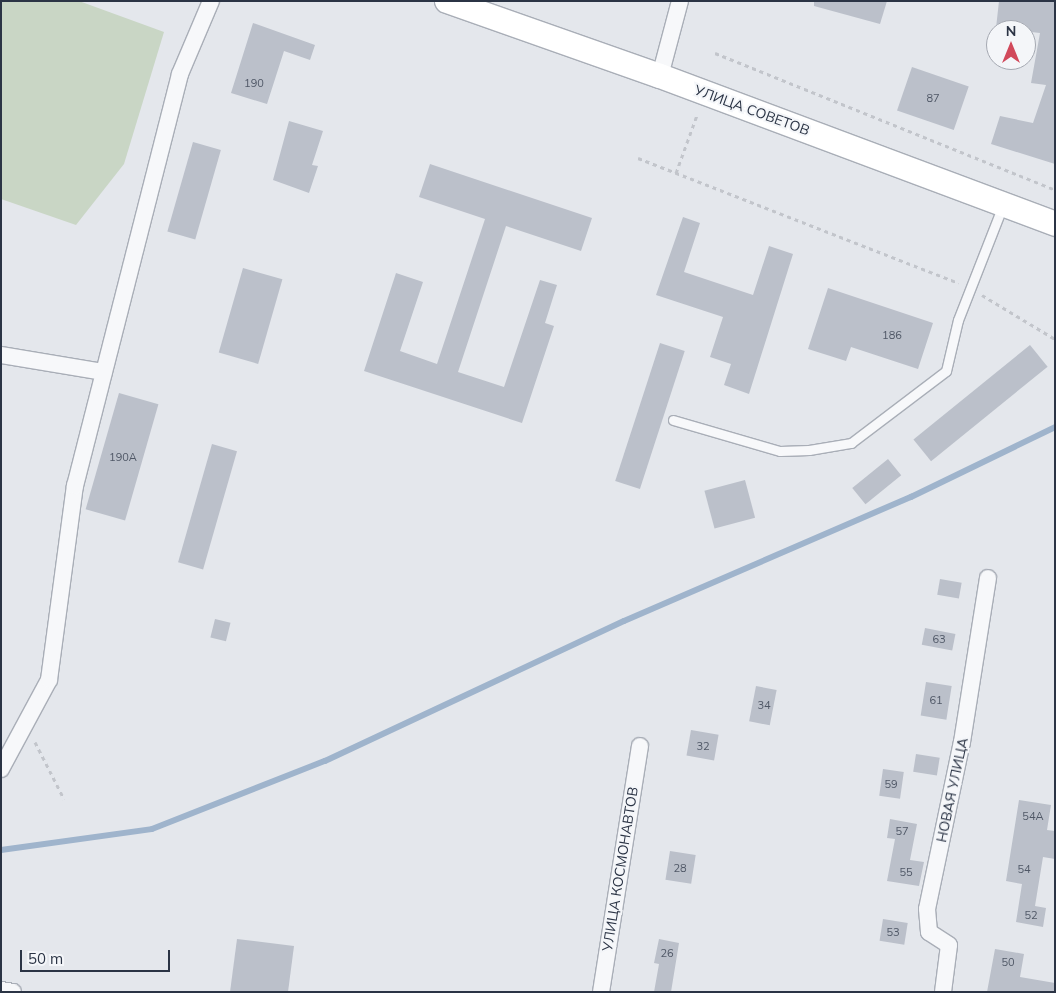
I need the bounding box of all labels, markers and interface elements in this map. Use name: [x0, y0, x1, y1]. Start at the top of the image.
north arrow: [986, 20, 1036, 70]
text: N: [1006, 22, 1016, 40]
house number: 190: [244, 76, 264, 90]
street label: УЛИЦА СОВЕТОВ: [692, 81, 812, 139]
house number: 87: [926, 91, 940, 105]
house number: 186: [882, 328, 902, 342]
house number: 190А: [109, 450, 137, 464]
house number: 63: [932, 632, 946, 646]
house number: 61: [929, 693, 943, 707]
house number: 34: [757, 698, 771, 712]
street label: НОВАЯ УЛИЦА: [933, 736, 971, 844]
house number: 32: [696, 739, 710, 753]
house number: 59: [884, 777, 898, 791]
street label: УЛИЦА КОСМОНАВТОВ: [599, 785, 641, 953]
house number: 54А: [1022, 809, 1044, 823]
house number: 57: [895, 824, 909, 838]
house number: 28: [673, 861, 687, 875]
house number: 54: [1017, 862, 1031, 876]
house number: 55: [899, 865, 913, 879]
house number: 52: [1024, 908, 1038, 922]
house number: 53: [886, 925, 900, 939]
scale bar: [22, 940, 172, 972]
house number: 26: [660, 946, 674, 960]
text: 50 m: [28, 949, 63, 968]
house number: 50: [1001, 955, 1015, 969]

